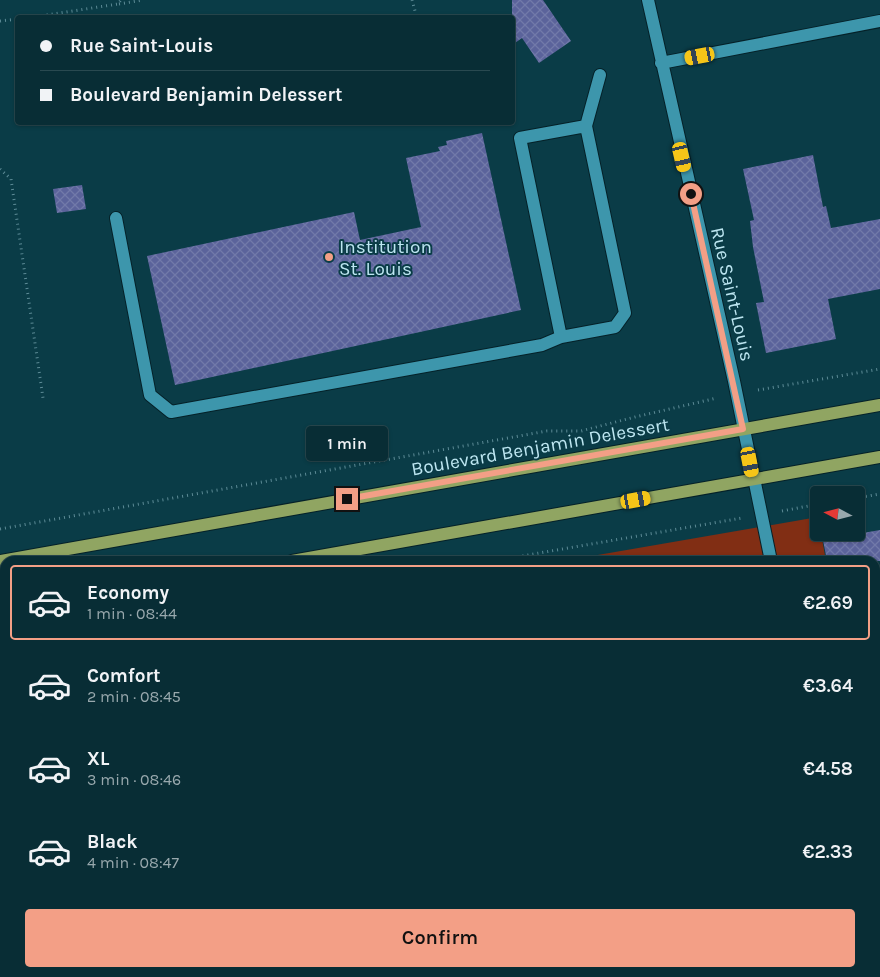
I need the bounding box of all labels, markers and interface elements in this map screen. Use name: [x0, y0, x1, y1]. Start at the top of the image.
text: Rue Saint-Louis: [70, 35, 213, 57]
car: [683, 46, 716, 66]
text: Boulevard Benjamin Delessert: [70, 84, 342, 106]
car: [671, 141, 692, 173]
route start: [680, 183, 702, 205]
street label: Rue Saint-Louis: [706, 225, 758, 363]
place label: Institution St. Louis: [339, 236, 432, 280]
marker: Institution St. Louis: [323, 251, 335, 263]
street label: Boulevard Benjamin Delessert: [410, 413, 671, 481]
callout: 1 min: [306, 426, 388, 462]
text: 1 min: [327, 434, 367, 453]
car: [739, 446, 760, 478]
north arrow: [810, 486, 865, 541]
map controls: [810, 486, 865, 541]
route end: [336, 488, 358, 510]
car: [619, 490, 652, 510]
icon: car: [27, 580, 72, 625]
text: Economy: [87, 582, 169, 604]
text: €2.69: [803, 592, 853, 614]
text: 1 min · 08:44: [87, 604, 177, 623]
icon: car: [27, 663, 72, 708]
text: Comfort: [87, 665, 161, 687]
text: €3.64: [803, 675, 853, 697]
text: 2 min · 08:45: [87, 687, 181, 706]
icon: car: [27, 746, 72, 791]
text: XL: [87, 748, 109, 770]
text: €4.58: [803, 758, 853, 780]
text: 3 min · 08:46: [87, 770, 181, 789]
icon: car: [27, 829, 72, 874]
text: Black: [87, 831, 138, 853]
text: €2.33: [802, 841, 853, 863]
text: 4 min · 08:47: [87, 853, 179, 872]
button: Confirm: [25, 909, 855, 967]

